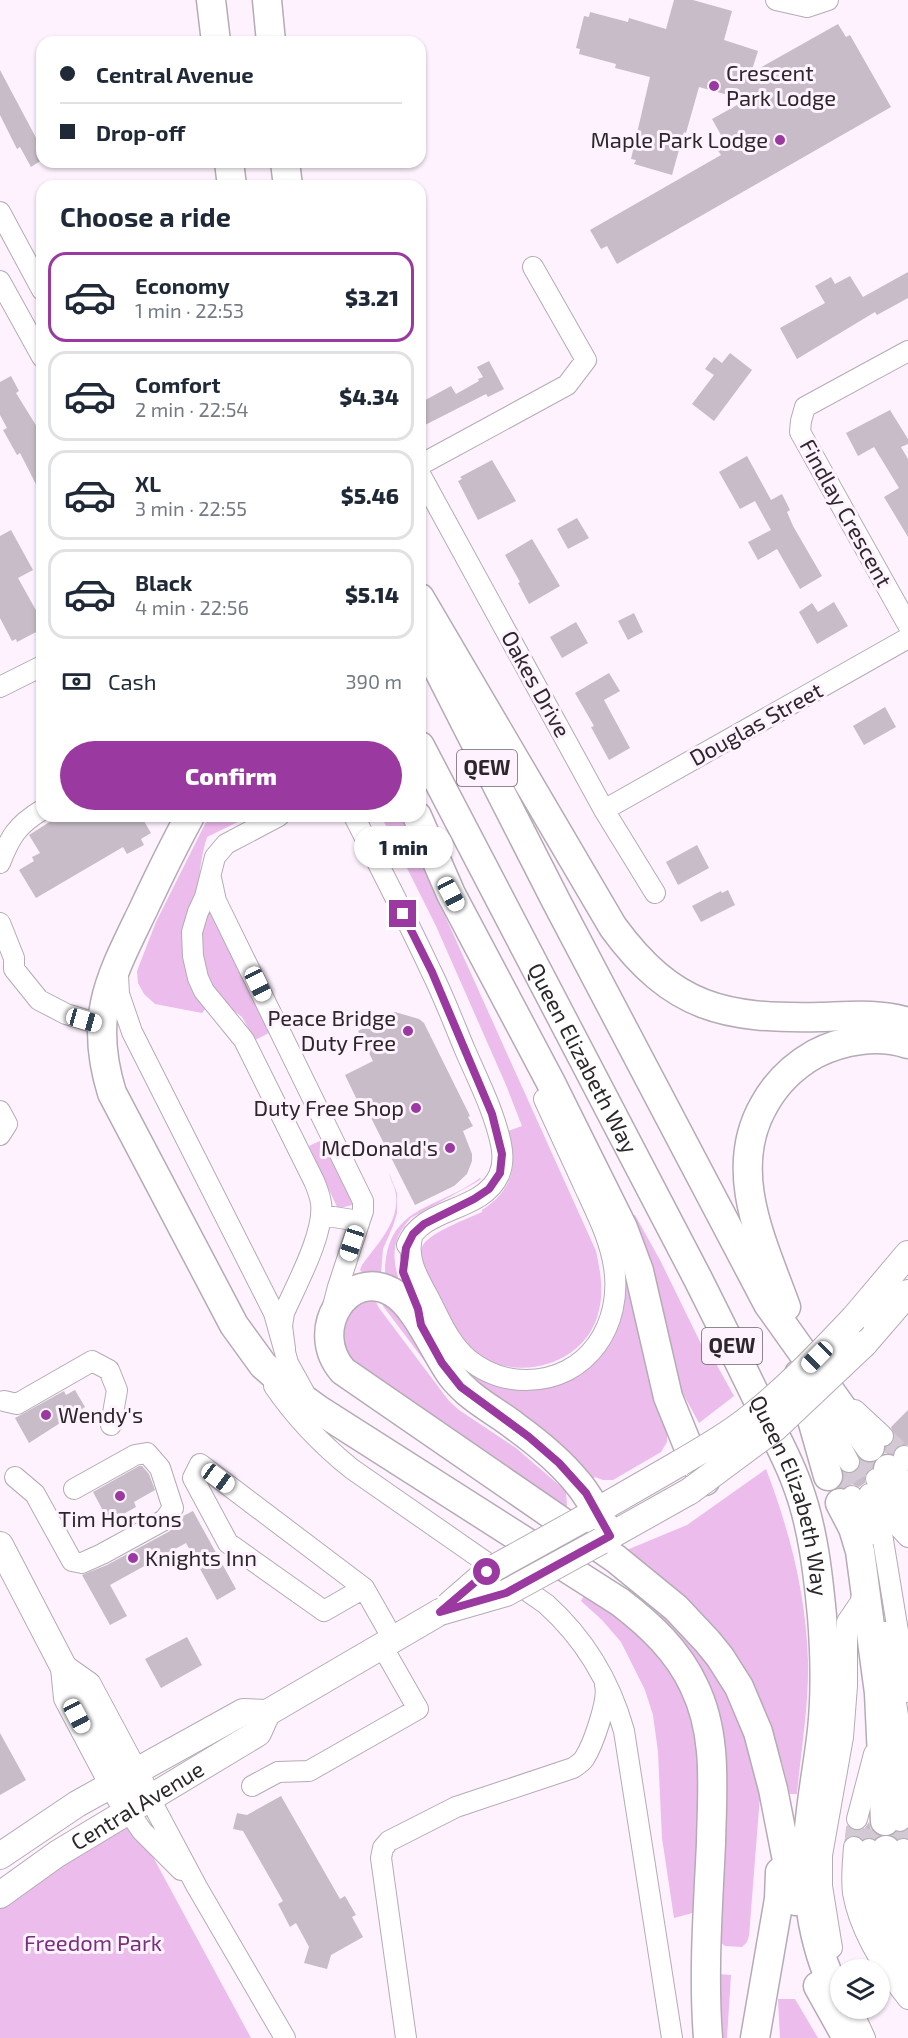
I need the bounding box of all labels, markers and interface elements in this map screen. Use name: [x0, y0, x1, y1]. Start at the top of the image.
place label: Crescent Park Lodge: [726, 59, 836, 110]
text: Central Avenue: [96, 61, 254, 87]
marker: Crescent Park Lodge: [707, 79, 721, 93]
text: Drop-off: [96, 119, 185, 145]
place label: Maple Park Lodge: [591, 126, 768, 152]
marker: Maple Park Lodge: [773, 133, 787, 147]
text: Choose a ride: [60, 200, 231, 232]
icon: car: [63, 270, 117, 324]
text: Economy: [135, 272, 230, 298]
text: $3.21: [345, 284, 399, 310]
text: 1 min · 22:53: [135, 298, 244, 322]
icon: car: [63, 369, 117, 423]
text: Comfort: [135, 371, 220, 397]
text: $4.34: [339, 383, 399, 409]
text: 2 min · 22:54: [135, 397, 249, 421]
street label: Findlay Crescent: [796, 434, 898, 591]
icon: car: [63, 468, 117, 522]
text: XL: [135, 470, 161, 496]
text: $5.46: [341, 482, 399, 508]
text: 3 min · 22:55: [135, 496, 247, 520]
icon: car: [63, 567, 117, 621]
text: Black: [135, 569, 192, 595]
text: $5.14: [345, 581, 399, 607]
text: 4 min · 22:56: [135, 595, 249, 619]
street label: Oakes Drive: [497, 626, 577, 741]
icon: cash: [60, 665, 93, 698]
text: Cash: [108, 668, 157, 694]
text: 390 m: [345, 669, 402, 693]
street label: Douglas Street: [685, 676, 826, 770]
button: Confirm: [60, 741, 402, 810]
road number: QEW: [457, 750, 517, 786]
callout: 1 min: [354, 827, 452, 869]
text: 1 min: [379, 835, 428, 859]
car: [435, 874, 467, 914]
route end: [389, 900, 416, 927]
street label: Queen Elizabeth Way: [523, 958, 644, 1157]
car: [242, 964, 274, 1004]
place label: Peace Bridge Duty Free: [267, 1004, 396, 1055]
car: [64, 1006, 104, 1034]
marker: Peace Bridge Duty Free: [401, 1024, 415, 1038]
place label: Duty Free Shop: [253, 1094, 404, 1120]
marker: Duty Free Shop: [409, 1101, 423, 1115]
place label: McDonald's: [321, 1134, 438, 1160]
marker: McDonald's: [443, 1141, 457, 1155]
car: [338, 1223, 366, 1263]
road number: QEW: [702, 1328, 762, 1364]
car: [798, 1338, 836, 1376]
street label: Queen Elizabeth Way: [745, 1391, 834, 1598]
place label: Wendy's: [58, 1401, 143, 1427]
marker: Wendy's: [39, 1408, 53, 1422]
car: [198, 1460, 238, 1496]
marker: Tim Hortons: [113, 1489, 127, 1503]
place label: Tim Hortons: [58, 1505, 182, 1531]
place label: Knights Inn: [145, 1544, 257, 1570]
marker: Knights Inn: [126, 1551, 140, 1565]
route start: [473, 1558, 500, 1585]
car: [61, 1696, 93, 1736]
street label: Central Avenue: [66, 1755, 208, 1855]
park label: Freedom Park: [24, 1929, 162, 1955]
map controls: [830, 1959, 890, 2019]
button: layers: [830, 1959, 890, 2019]

